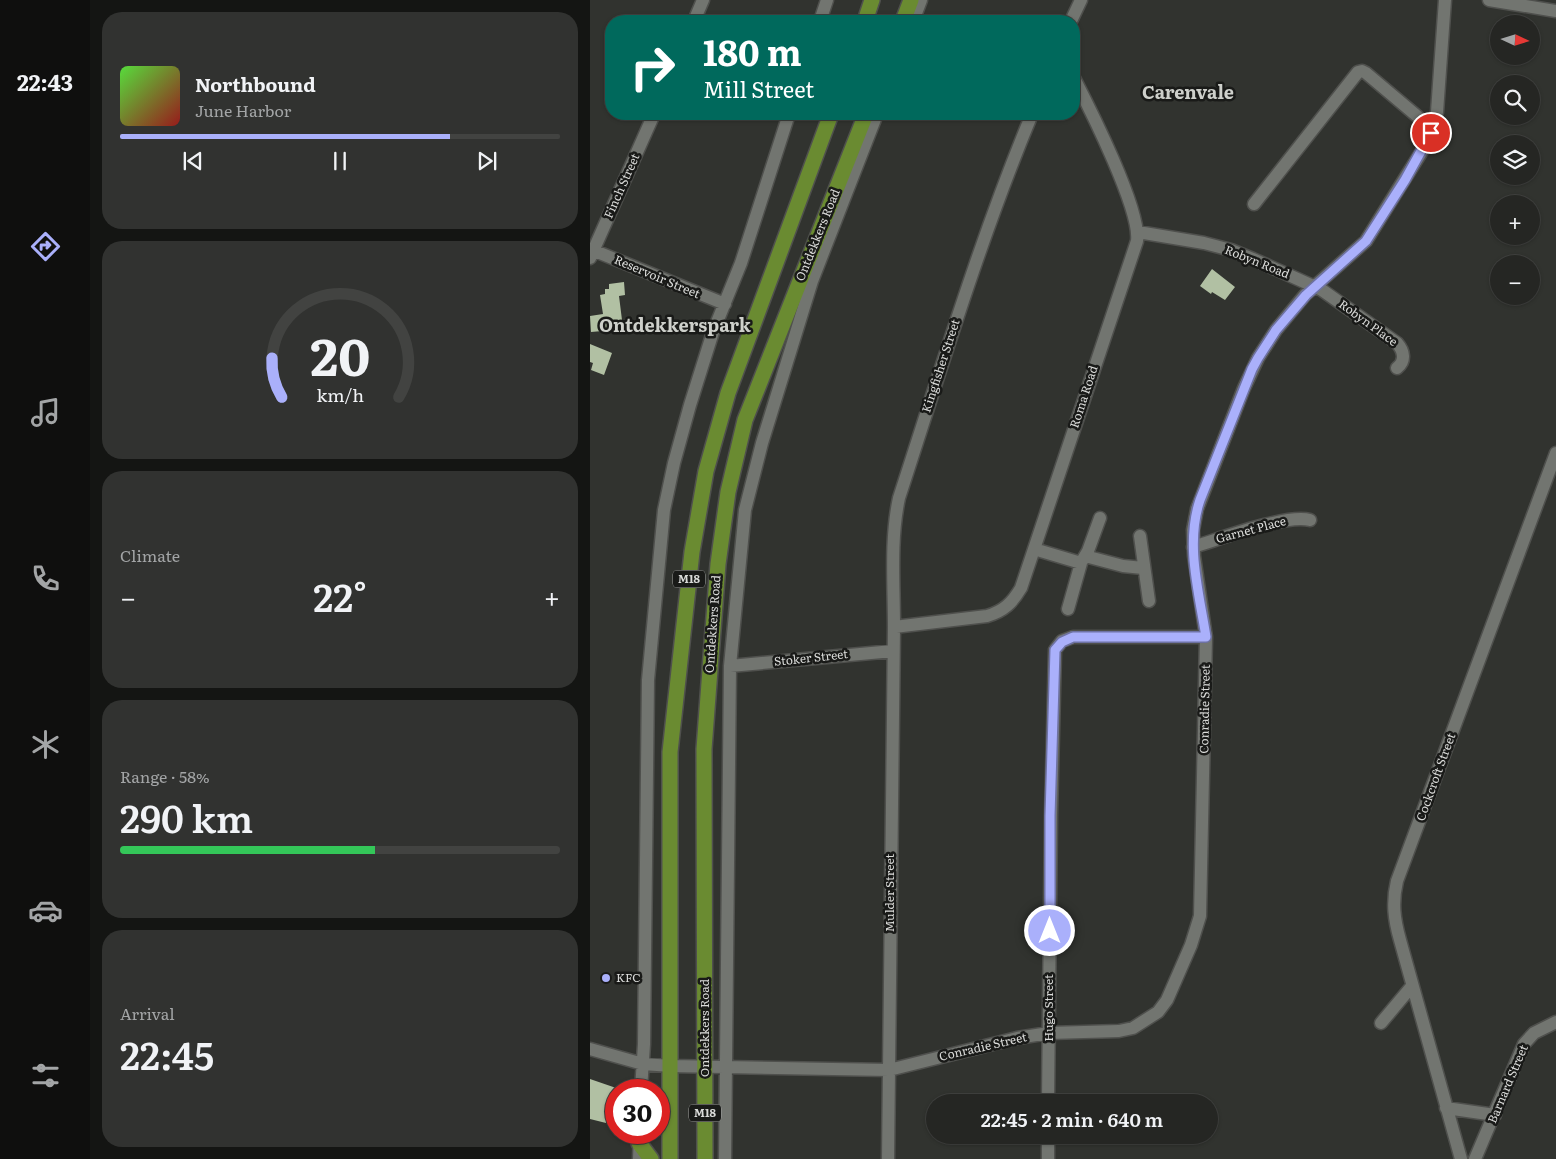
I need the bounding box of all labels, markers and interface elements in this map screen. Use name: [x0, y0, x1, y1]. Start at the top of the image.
north arrow: [1490, 15, 1540, 65]
map controls: [1490, 15, 1540, 305]
text: 180 m: [703, 25, 802, 77]
icon: right: [620, 35, 685, 100]
text: 22:43: [17, 65, 73, 98]
text: Northbound: [195, 70, 316, 98]
text: Mill Street: [703, 72, 814, 105]
button: search: [1490, 75, 1540, 125]
district label: Carenvale: [1142, 78, 1234, 105]
text: June Harbor: [195, 98, 291, 122]
pin: [1410, 112, 1452, 154]
icon: arrive: [1417, 119, 1445, 147]
button: layers: [1490, 135, 1540, 185]
icon: previous: [179, 147, 207, 175]
icon: pause: [326, 147, 354, 175]
icon: next: [473, 147, 501, 175]
street label: Finch Street: [599, 150, 644, 221]
street label: Ontdekkers Road: [790, 185, 844, 283]
button: +: [1490, 195, 1540, 245]
icon: directions: [28, 229, 63, 264]
street label: Robyn Road: [1222, 240, 1293, 282]
street label: Reservoir Street: [612, 250, 703, 302]
button: −: [1490, 255, 1540, 305]
street label: Robyn Place: [1335, 295, 1402, 350]
district label: Ontdekkerspark: [599, 311, 752, 338]
text: 20: [310, 315, 370, 392]
street label: Kingfisher Street: [916, 317, 964, 415]
street label: Roma Road: [1064, 362, 1102, 430]
text: km/h: [316, 381, 364, 408]
icon: music: [28, 395, 63, 430]
street label: Garnet Place: [1214, 511, 1288, 547]
text: Climate: [120, 543, 180, 567]
icon: phone: [28, 561, 63, 596]
text: 22°: [313, 567, 367, 624]
road number: M18: [673, 570, 705, 588]
street label: Ontdekkers Road: [700, 574, 724, 673]
text: −: [120, 575, 136, 617]
text: +: [544, 575, 560, 617]
street label: Stoker Street: [773, 644, 849, 670]
street label: Conradie Street: [1194, 664, 1214, 754]
icon: climate: [28, 727, 63, 762]
street label: Cockcroft Street: [1411, 730, 1459, 823]
text: Range · 58%: [120, 764, 210, 788]
text: 290 km: [120, 788, 253, 845]
street label: Mulder Street: [880, 854, 898, 932]
icon: car: [28, 893, 63, 928]
position arrow: [1023, 904, 1075, 956]
place label: KFC: [616, 968, 641, 986]
marker: KFC: [600, 972, 612, 984]
street label: Hugo Street: [1039, 974, 1057, 1042]
street label: Ontdekkers Road: [695, 978, 713, 1077]
text: Arrival: [120, 1001, 175, 1025]
text: 22:45: [120, 1025, 214, 1082]
street label: Conradie Street: [937, 1027, 1029, 1065]
street label: Barnard Street: [1482, 1041, 1532, 1126]
icon: filters: [28, 1058, 63, 1093]
speed limit sign: 30: [605, 1079, 670, 1144]
road number: M18: [689, 1104, 721, 1122]
text: 22:45 · 2 min · 640 m: [981, 1105, 1163, 1133]

